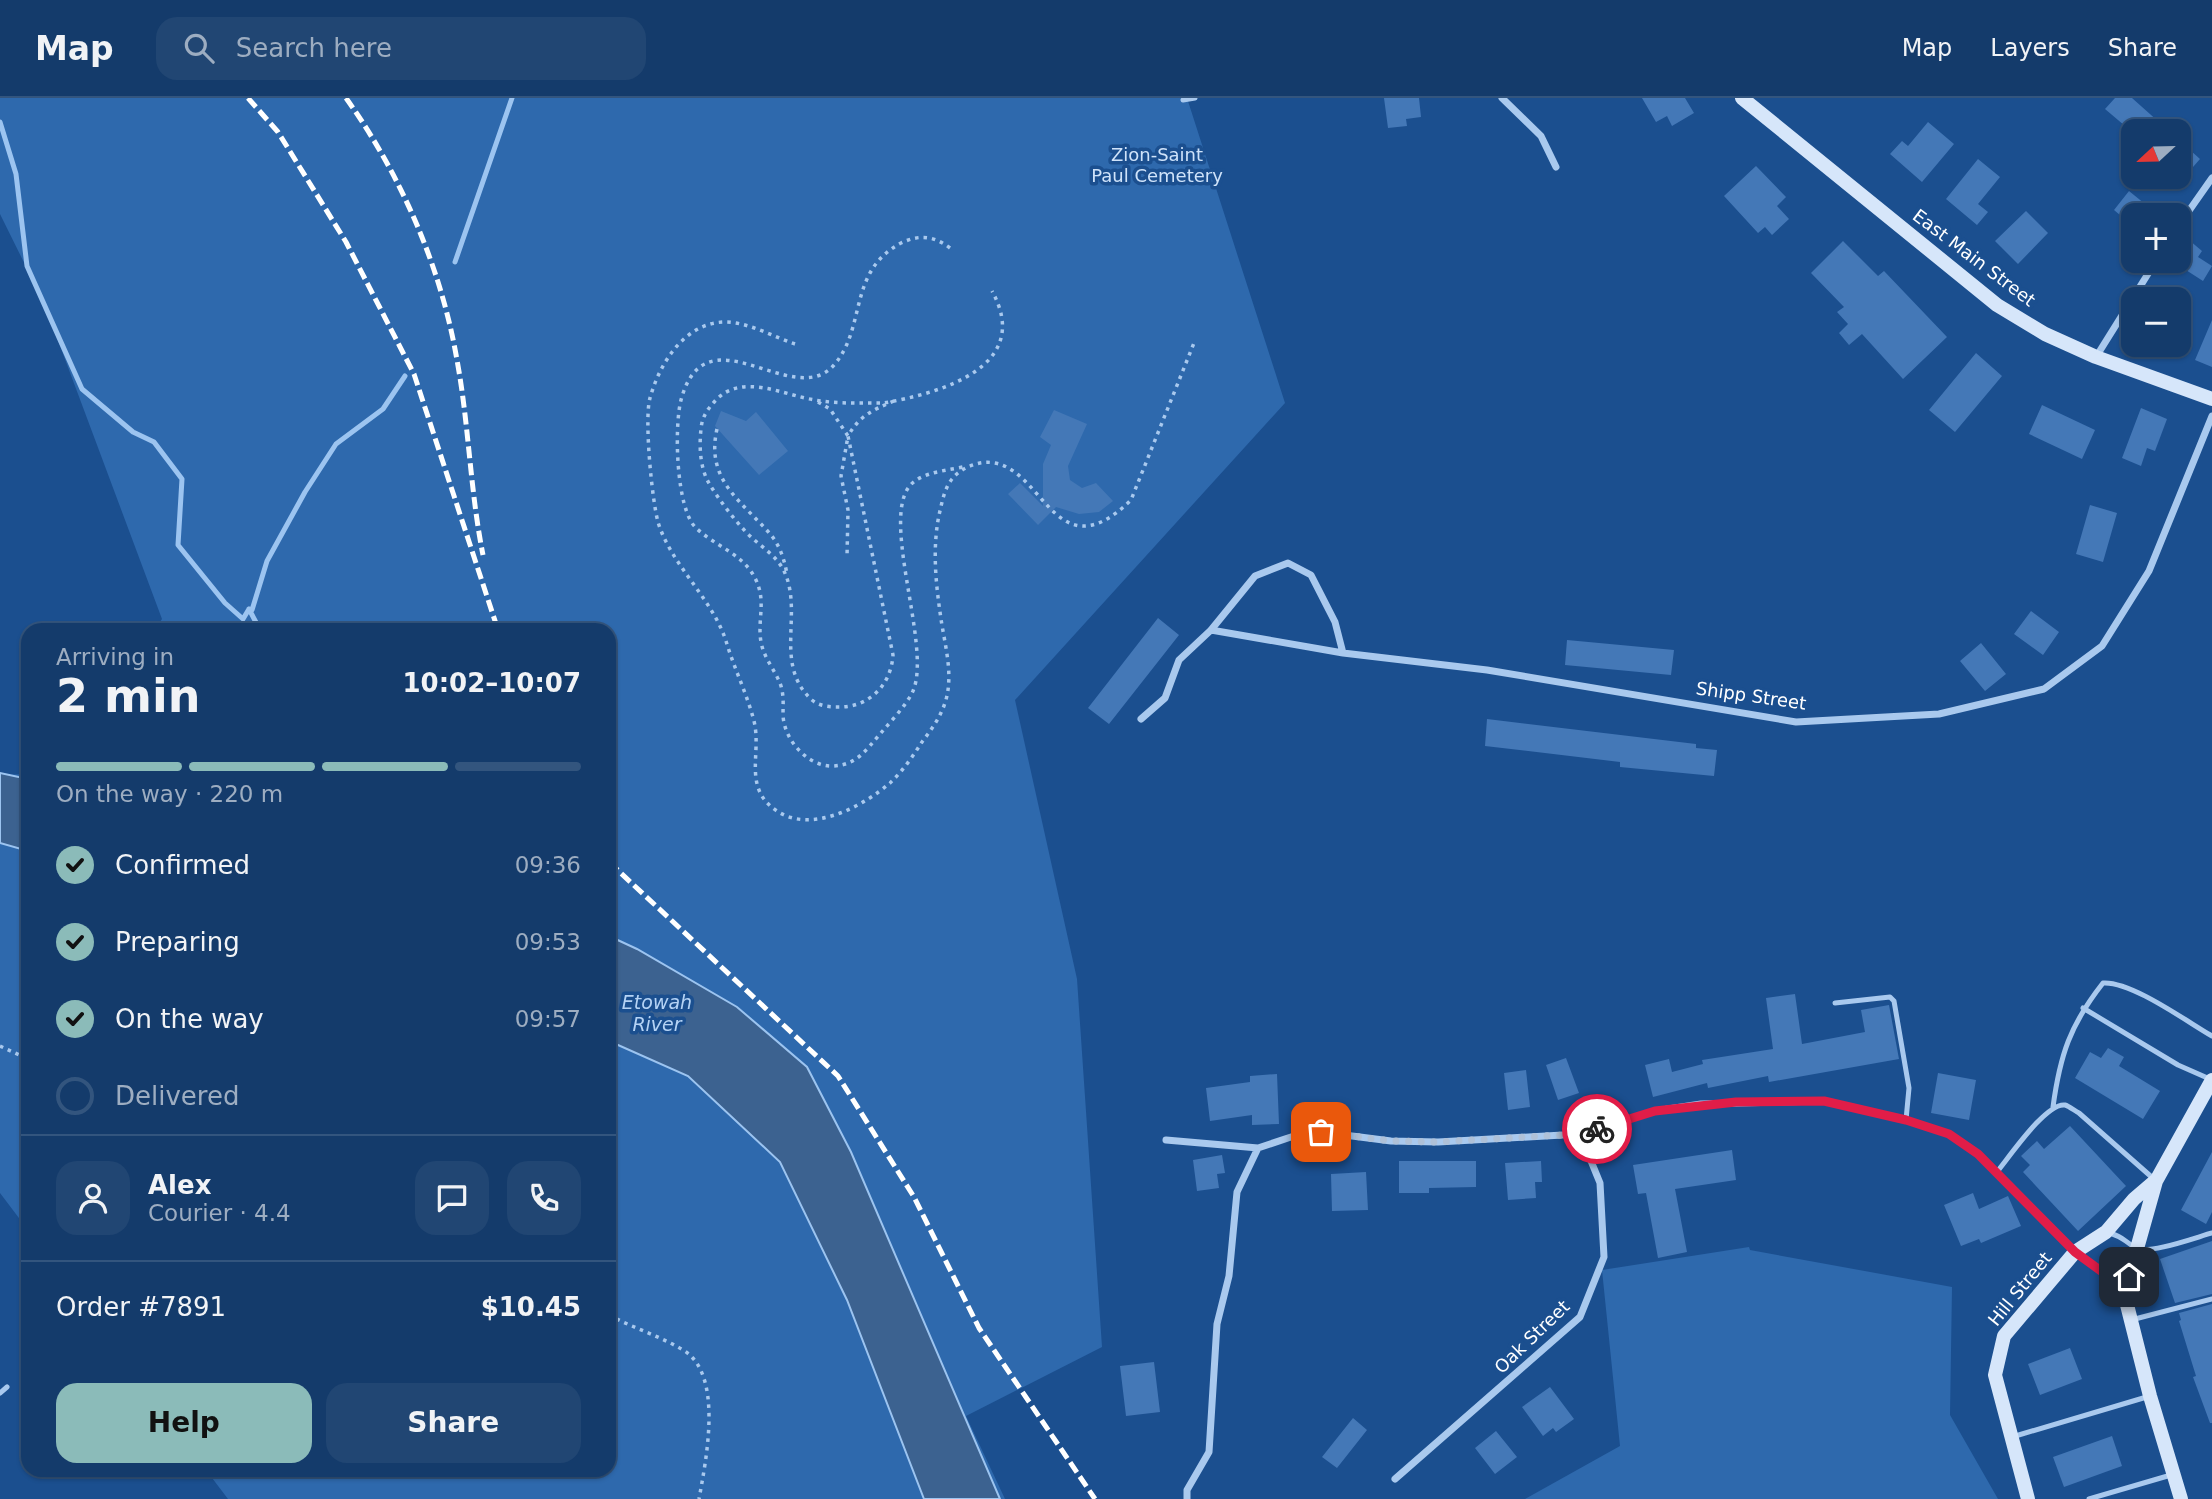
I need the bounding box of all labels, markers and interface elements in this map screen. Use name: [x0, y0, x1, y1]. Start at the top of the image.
search box: [156, 17, 646, 80]
text: Map: [35, 29, 114, 68]
icon: search: [180, 29, 218, 67]
text: Search here: [236, 33, 392, 63]
text: Map: [1902, 34, 1952, 62]
text: Layers: [1990, 34, 2070, 62]
text: Share: [2108, 34, 2177, 62]
north arrow: [2121, 119, 2191, 189]
map controls: [2121, 119, 2191, 357]
park label: Zion-Saint Paul Cemetery: [1091, 144, 1223, 186]
button: +: [2121, 203, 2191, 273]
street label: East Main Street: [1909, 205, 2040, 311]
button: −: [2121, 287, 2191, 357]
text: Arriving in: [56, 644, 174, 670]
text: 10:02–10:07: [402, 668, 581, 698]
text: 2 min: [56, 669, 200, 723]
street label: Shipp Street: [1695, 677, 1808, 714]
text: On the way · 220 m: [56, 781, 283, 807]
icon: check: [56, 846, 94, 884]
text: Confirmed: [115, 850, 250, 880]
text: 09:36: [515, 852, 581, 878]
icon: check: [56, 923, 94, 961]
text: Preparing: [115, 927, 240, 957]
text: 09:53: [515, 929, 581, 955]
water label: Etowah River: [622, 991, 692, 1035]
icon: check: [56, 1000, 94, 1038]
text: On the way: [115, 1004, 264, 1034]
text: 09:57: [515, 1006, 581, 1032]
text: Delivered: [115, 1081, 239, 1111]
courier: [1562, 1094, 1632, 1164]
pin: [1291, 1102, 1351, 1162]
icon: bike: [1578, 1110, 1616, 1148]
icon: bag: [1302, 1113, 1340, 1151]
button: person: [56, 1161, 130, 1235]
button: chat: [415, 1161, 489, 1235]
button: phone: [507, 1161, 581, 1235]
text: Alex: [148, 1170, 211, 1200]
text: Courier · 4.4: [148, 1200, 291, 1226]
pin: [2099, 1247, 2159, 1307]
street label: Hill Street: [1983, 1248, 2056, 1330]
icon: home: [2110, 1258, 2148, 1296]
text: Order #7891: [56, 1292, 226, 1322]
text: $10.45: [481, 1292, 581, 1322]
street label: Oak Street: [1490, 1296, 1573, 1378]
button: Help: [56, 1383, 312, 1463]
button: Share: [326, 1383, 581, 1463]

